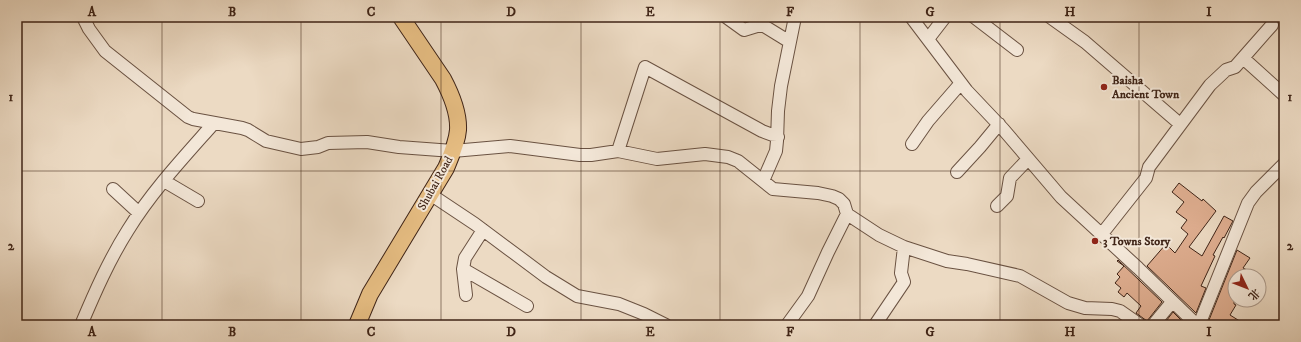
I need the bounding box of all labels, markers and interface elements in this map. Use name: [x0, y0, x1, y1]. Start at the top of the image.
text: A: [87, 4, 97, 20]
text: B: [228, 4, 236, 20]
text: C: [367, 4, 376, 20]
text: D: [506, 4, 516, 20]
text: E: [645, 4, 655, 20]
text: F: [786, 4, 795, 20]
text: G: [925, 4, 935, 20]
text: H: [1065, 4, 1076, 20]
text: I: [1206, 4, 1212, 20]
place label: Baisha Ancient Town: [1111, 73, 1180, 102]
marker: Baisha Ancient Town: [1099, 82, 1109, 92]
text: 1: [9, 89, 14, 105]
text: 1: [1288, 89, 1293, 105]
street label: Shubai Road: [414, 154, 456, 213]
place label: 3 Towns Story: [1103, 234, 1171, 249]
marker: 3 Towns Story: [1090, 236, 1100, 246]
text: 2: [8, 238, 15, 254]
text: 2: [1287, 238, 1294, 254]
north arrow: [1227, 268, 1267, 308]
text: 北: [1245, 285, 1262, 303]
text: A: [87, 324, 97, 340]
text: B: [228, 324, 236, 340]
text: C: [367, 324, 376, 340]
text: D: [506, 324, 516, 340]
text: E: [645, 324, 655, 340]
text: F: [786, 324, 795, 340]
text: G: [925, 324, 935, 340]
text: H: [1065, 324, 1076, 340]
text: I: [1206, 324, 1212, 340]

